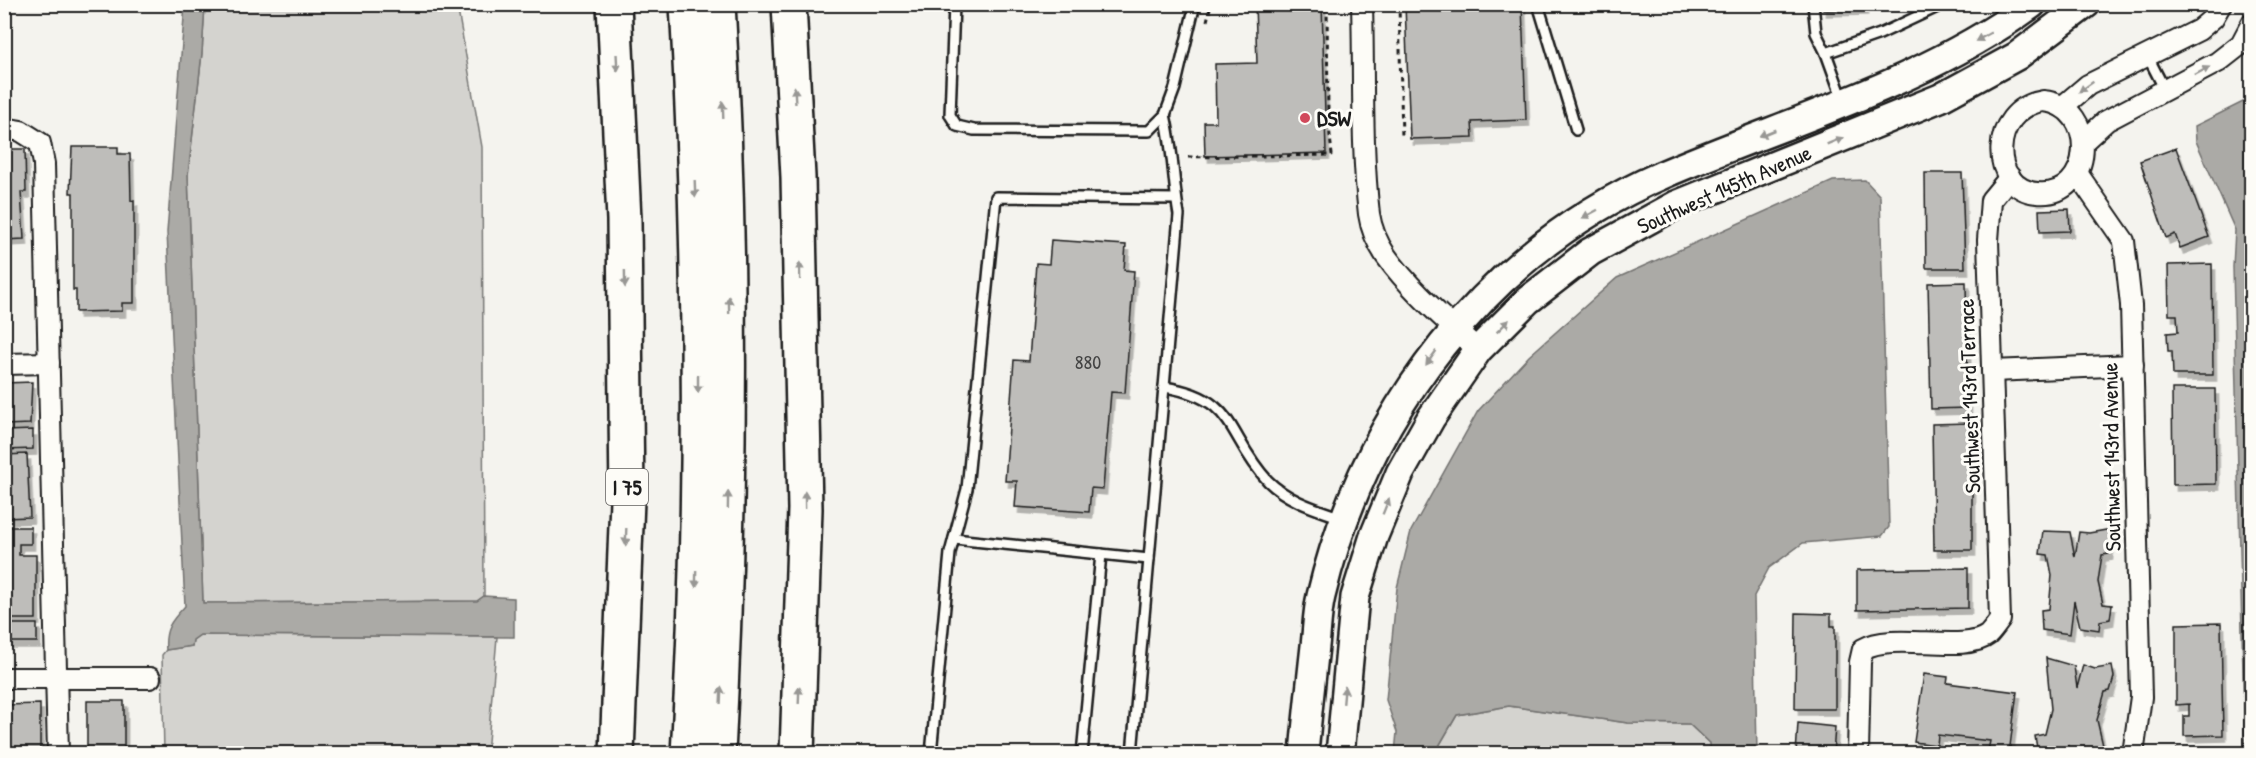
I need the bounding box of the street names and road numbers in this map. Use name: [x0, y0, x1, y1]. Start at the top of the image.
street label: Southwest 145th Avenue: [1632, 137, 1816, 241]
street label: Southwest 143rd Terrace: [1951, 298, 1987, 494]
street label: Southwest 143rd Avenue: [2094, 362, 2128, 552]
road number: I 75: [606, 469, 648, 505]

